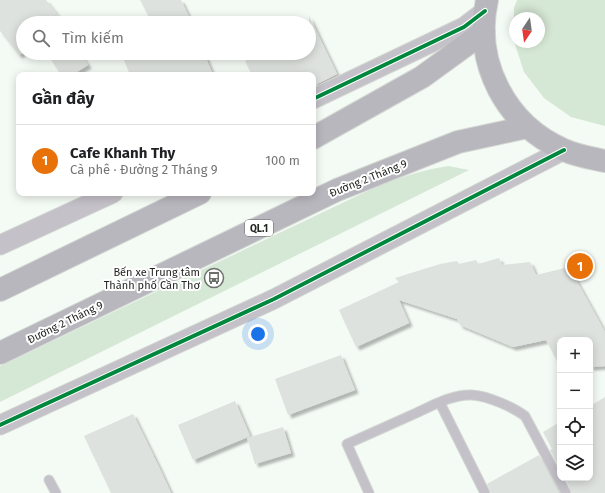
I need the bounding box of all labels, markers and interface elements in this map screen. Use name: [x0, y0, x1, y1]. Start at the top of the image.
north arrow: [509, 12, 545, 48]
search box: [16, 16, 316, 60]
icon: search: [30, 27, 52, 49]
text: Tìm kiếm: [62, 29, 124, 47]
text: Gần đây: [32, 88, 94, 109]
text: Cafe Khanh Thy: [70, 144, 175, 162]
text: 1: [42, 153, 48, 168]
text: 100 m: [265, 153, 300, 168]
street label: Đường 2 Tháng 9: [327, 157, 409, 200]
text: Cà phê · Đường 2 Tháng 9: [70, 162, 218, 177]
road number: QL.1: [245, 220, 273, 236]
pin: 1: [567, 251, 593, 281]
place label: Bến xe Trung tâm Thành phố Cần Thơ: [104, 266, 200, 292]
bus stop icon: Bến xe Trung tâm Thành phố Cần Thơ: [203, 267, 225, 289]
street label: Đường 2 Tháng 9: [25, 298, 105, 346]
your location: [248, 324, 268, 344]
map controls: [557, 337, 593, 481]
button: +: [557, 337, 593, 373]
button: −: [557, 373, 593, 409]
button: locate: [557, 409, 593, 445]
button: layers: [557, 445, 593, 481]

